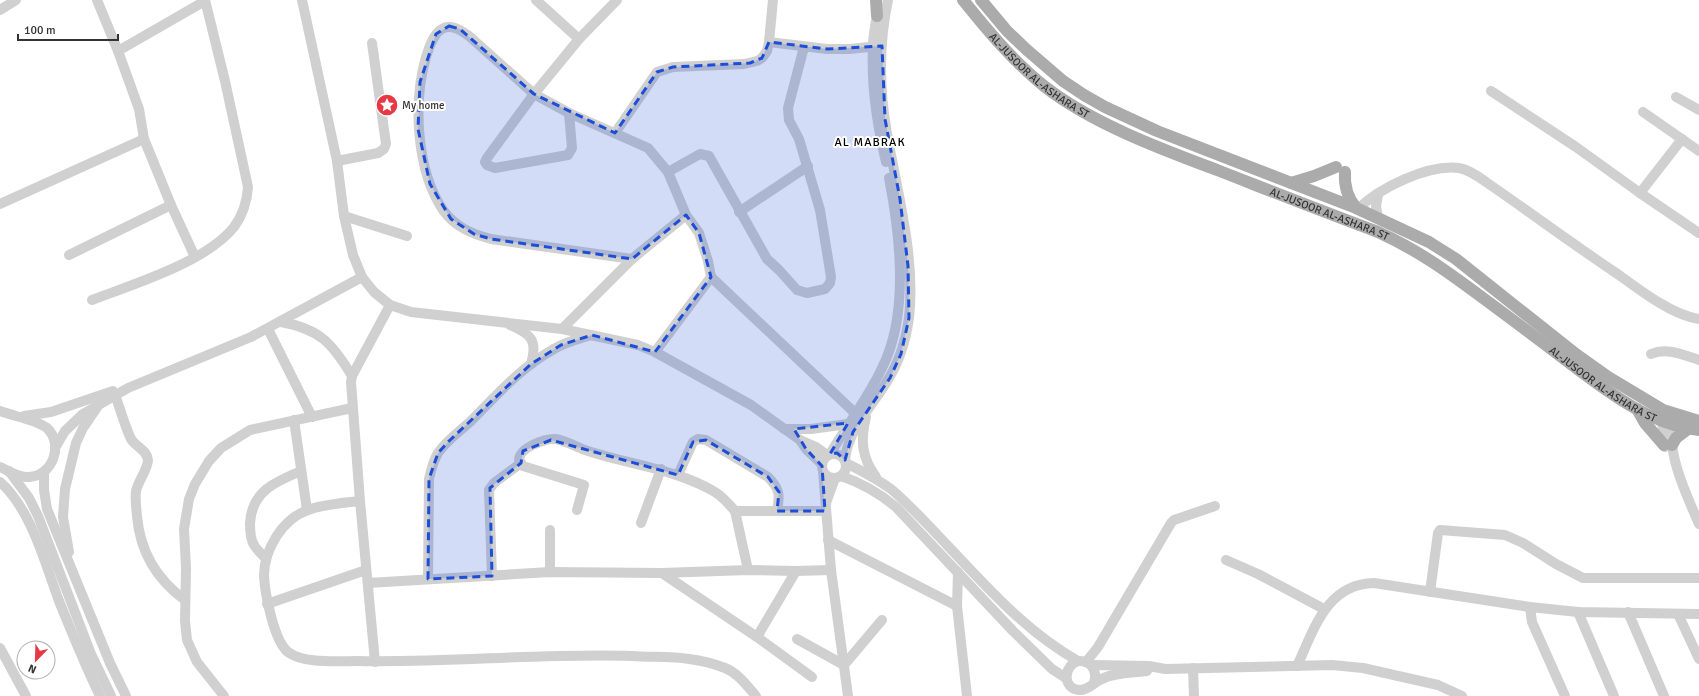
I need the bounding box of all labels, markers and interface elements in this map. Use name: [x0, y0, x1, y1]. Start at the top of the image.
scale bar: [18, 16, 118, 42]
text: 100 m: [24, 23, 56, 38]
street label: AL-JUSOOR AL-ASHARA ST: [986, 30, 1092, 121]
place icon: My home: [374, 92, 400, 118]
place label: My home: [402, 99, 444, 112]
district label: AL MABRAK: [834, 135, 906, 150]
street label: AL-JUSOOR AL-ASHARA ST: [1268, 185, 1392, 243]
street label: AL-JUSOOR AL-ASHARA ST: [1546, 344, 1659, 425]
north arrow: [16, 640, 56, 680]
text: N: [26, 661, 38, 676]

